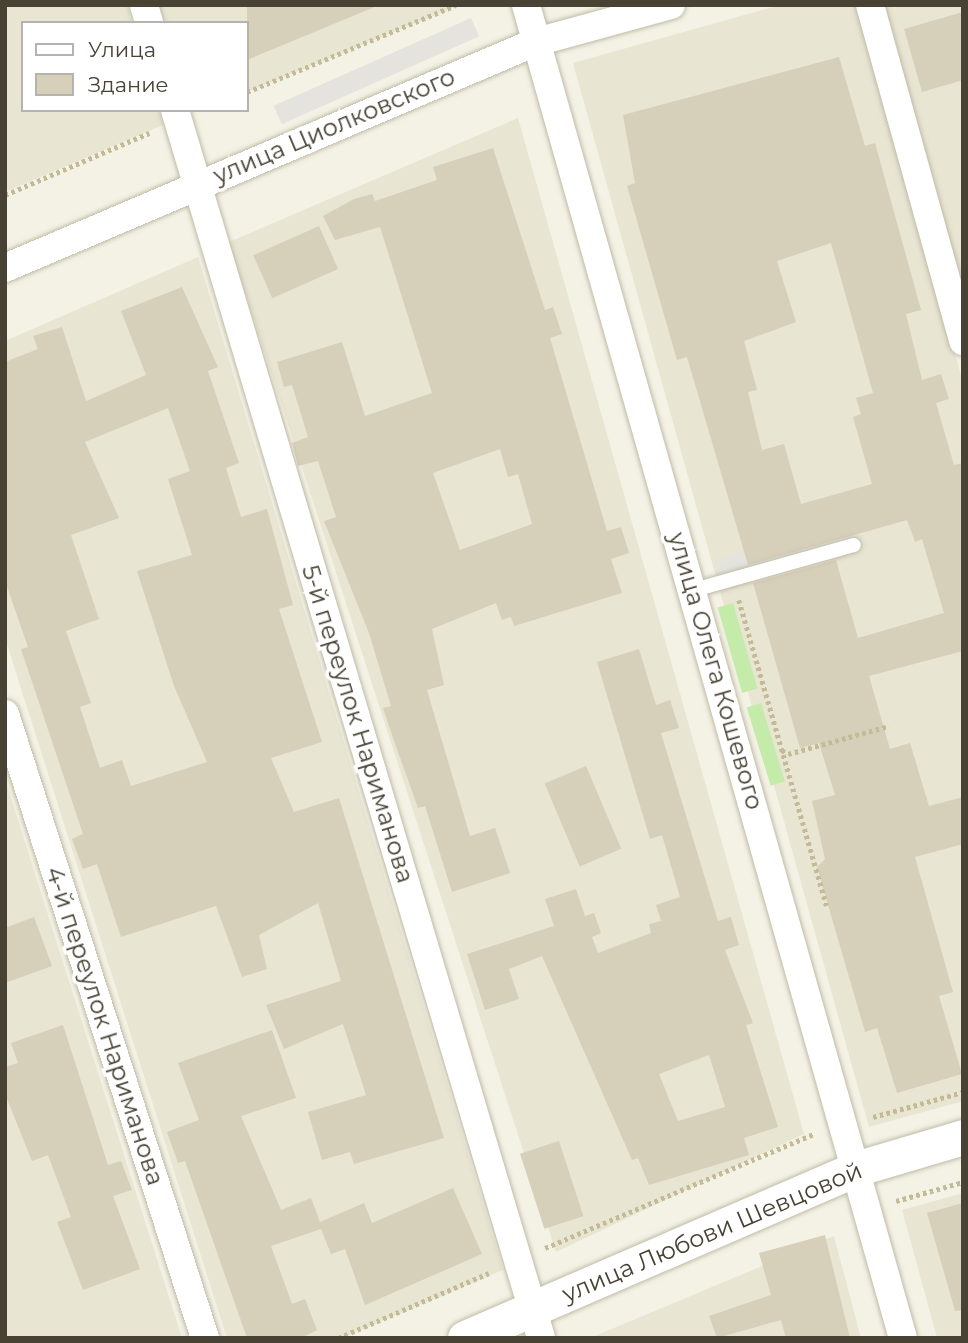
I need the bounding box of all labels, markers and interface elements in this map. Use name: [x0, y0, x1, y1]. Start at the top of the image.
legend: [21, 21, 248, 112]
text: Улица: [88, 37, 156, 62]
street label: улица Циолковского: [209, 62, 459, 190]
text: Здание: [88, 72, 169, 97]
street label: улица Олега Кошевого: [663, 529, 769, 813]
street label: 5-й переулок Нариманова: [296, 562, 420, 886]
street label: 4-й переулок Нариманова: [40, 863, 170, 1189]
street label: улица Любови Шевцовой: [558, 1156, 866, 1308]

